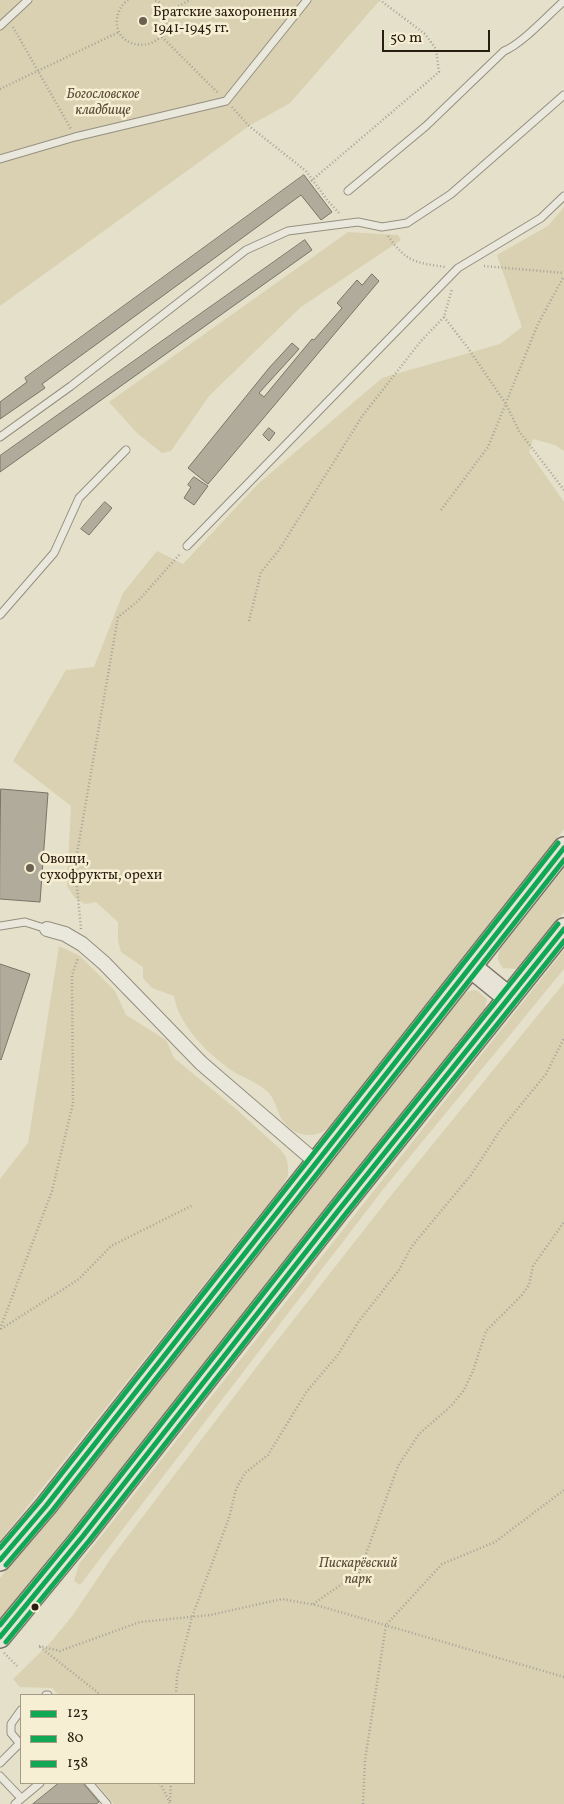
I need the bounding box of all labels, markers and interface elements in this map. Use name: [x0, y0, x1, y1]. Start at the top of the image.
place label: Братские захоронения 1941-1945 гг.: [153, 5, 297, 38]
marker: Братские захоронения 1941-1945 гг.: [137, 15, 149, 27]
scale bar: [384, 20, 492, 52]
text: 50 m: [390, 28, 422, 49]
park label: Богословское кладбище: [67, 87, 139, 120]
place label: Овощи, сухофрукты, орехи: [40, 852, 162, 884]
marker: Овощи, сухофрукты, орехи: [24, 862, 36, 874]
park label: Пискарёвский парк: [319, 1556, 397, 1588]
unlabelled marker: [30, 1602, 40, 1612]
legend: [20, 1694, 195, 1784]
text: 123: [67, 1703, 88, 1724]
text: 80: [67, 1728, 84, 1749]
text: 138: [67, 1753, 88, 1774]

